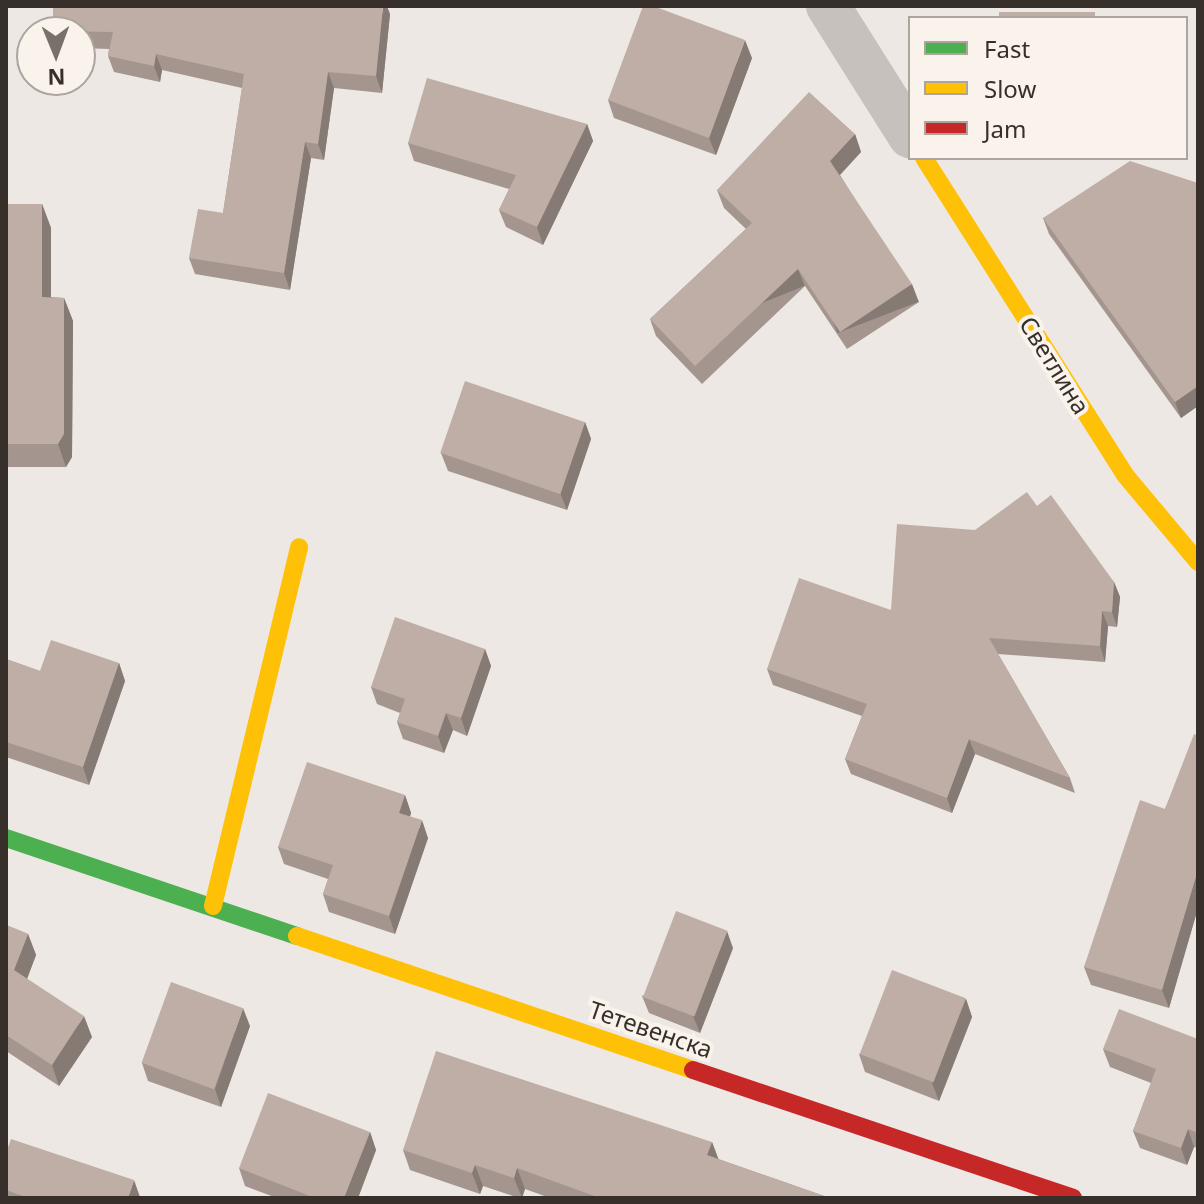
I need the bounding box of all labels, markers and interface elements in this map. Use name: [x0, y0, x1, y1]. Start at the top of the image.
north arrow: [16, 16, 96, 96]
legend: [908, 16, 1188, 160]
text: Fast: [984, 32, 1030, 65]
text: N: [47, 63, 66, 93]
text: Slow: [984, 72, 1036, 105]
text: Jam: [984, 112, 1026, 145]
street label: Светлина: [1014, 311, 1096, 419]
street label: Тетевенска: [586, 994, 716, 1064]

